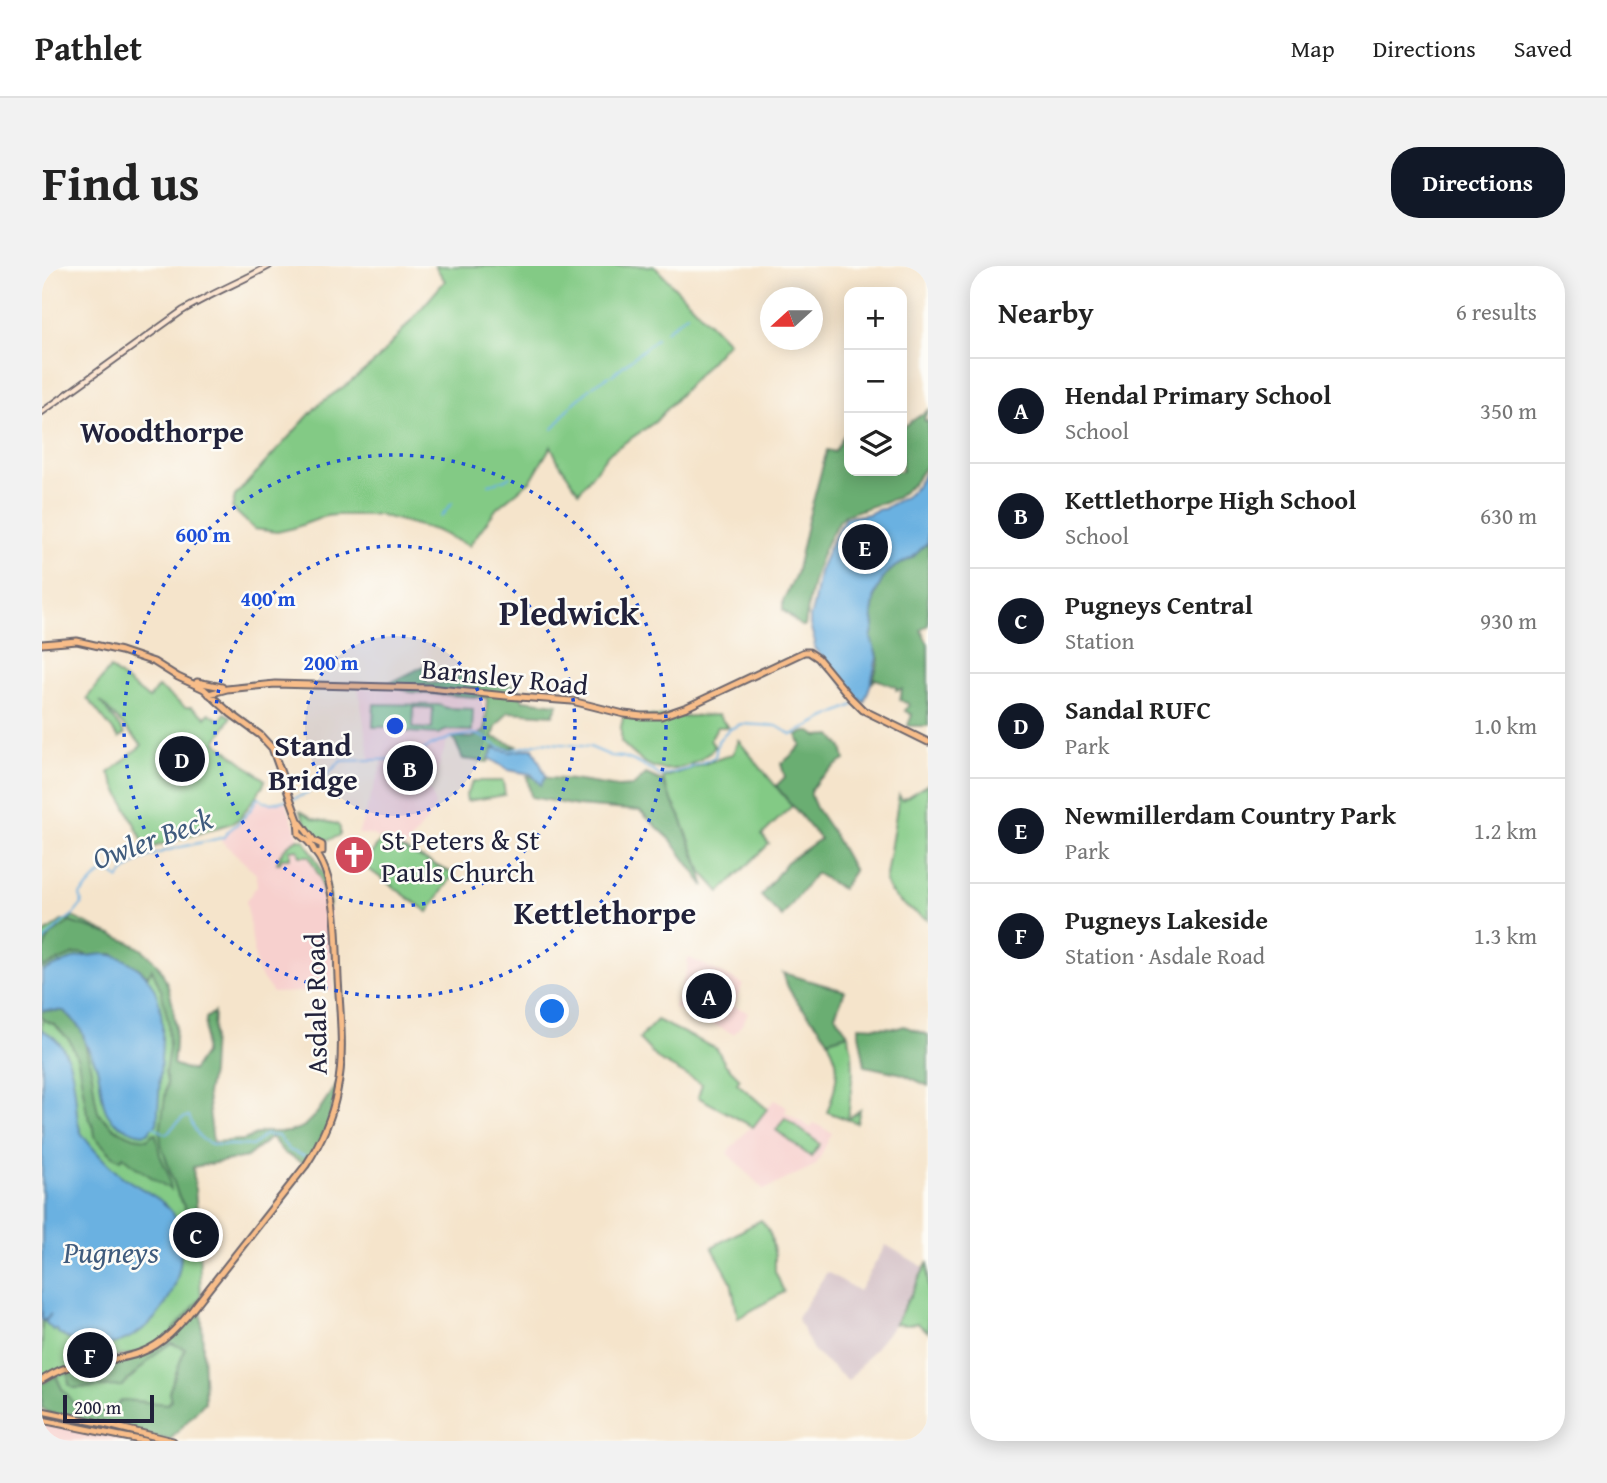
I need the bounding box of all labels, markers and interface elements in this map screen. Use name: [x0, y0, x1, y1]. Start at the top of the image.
text: Pathlet: [35, 24, 142, 72]
text: Map: [1291, 31, 1335, 66]
text: Directions: [1373, 31, 1476, 66]
text: Saved: [1514, 31, 1572, 66]
text: Find us: [42, 146, 200, 218]
button: Directions: [1391, 147, 1565, 218]
north arrow: [760, 287, 823, 350]
map controls: [844, 287, 907, 476]
button: +: [844, 287, 907, 350]
text: Nearby: [998, 290, 1094, 334]
text: 6 results: [1456, 295, 1537, 328]
button: −: [844, 350, 907, 413]
text: Hendal Primary School: [1065, 375, 1331, 414]
text: A: [1014, 394, 1028, 427]
text: 350 m: [1480, 394, 1537, 427]
district label: Woodthorpe: [80, 409, 244, 453]
button: layers: [844, 413, 907, 476]
text: School: [1065, 414, 1129, 447]
text: Kettlethorpe High School: [1065, 480, 1356, 519]
text: B: [1014, 499, 1028, 532]
text: 630 m: [1480, 499, 1537, 532]
text: 600 m: [175, 519, 231, 550]
text: School: [1065, 519, 1129, 552]
pin: E: [842, 521, 888, 573]
text: 400 m: [240, 583, 296, 614]
text: Pugneys Central: [1065, 585, 1253, 624]
district label: Pledwick: [499, 587, 640, 638]
text: C: [1014, 604, 1028, 637]
text: 930 m: [1480, 604, 1537, 637]
text: Station: [1065, 624, 1134, 657]
text: 200 m: [303, 647, 359, 678]
street label: Barnsley Road: [420, 647, 590, 705]
text: Sandal RUFC: [1065, 690, 1211, 729]
text: D: [1014, 709, 1028, 742]
text: 1.0 km: [1474, 709, 1537, 742]
centre of rings: [383, 714, 407, 738]
district label: Stand Bridge: [268, 723, 358, 801]
text: Park: [1065, 729, 1109, 762]
pin: D: [159, 733, 205, 785]
pin: B: [387, 742, 433, 794]
text: Newmillerdam Country Park: [1065, 795, 1396, 834]
water label: Owler Beck: [86, 796, 219, 880]
text: E: [1015, 814, 1027, 847]
text: 1.2 km: [1474, 814, 1537, 847]
place label: St Peters & St Pauls Church: [381, 819, 540, 892]
church icon: St Peters & St Pauls Church: [333, 834, 375, 876]
text: Park: [1065, 834, 1109, 867]
district label: Kettlethorpe: [514, 889, 696, 936]
text: Pugneys Lakeside: [1065, 900, 1268, 939]
text: F: [1015, 919, 1027, 952]
text: 1.3 km: [1474, 919, 1537, 952]
street label: Asdale Road: [293, 933, 337, 1075]
text: Station · Asdale Road: [1065, 939, 1265, 972]
pin: A: [686, 970, 732, 1022]
your location: [535, 994, 569, 1028]
pin: C: [173, 1209, 219, 1261]
water label: Pugneys: [62, 1230, 159, 1274]
pin: F: [67, 1329, 113, 1381]
scale bar: [63, 1392, 154, 1424]
text: 200 m: [74, 1393, 121, 1421]

